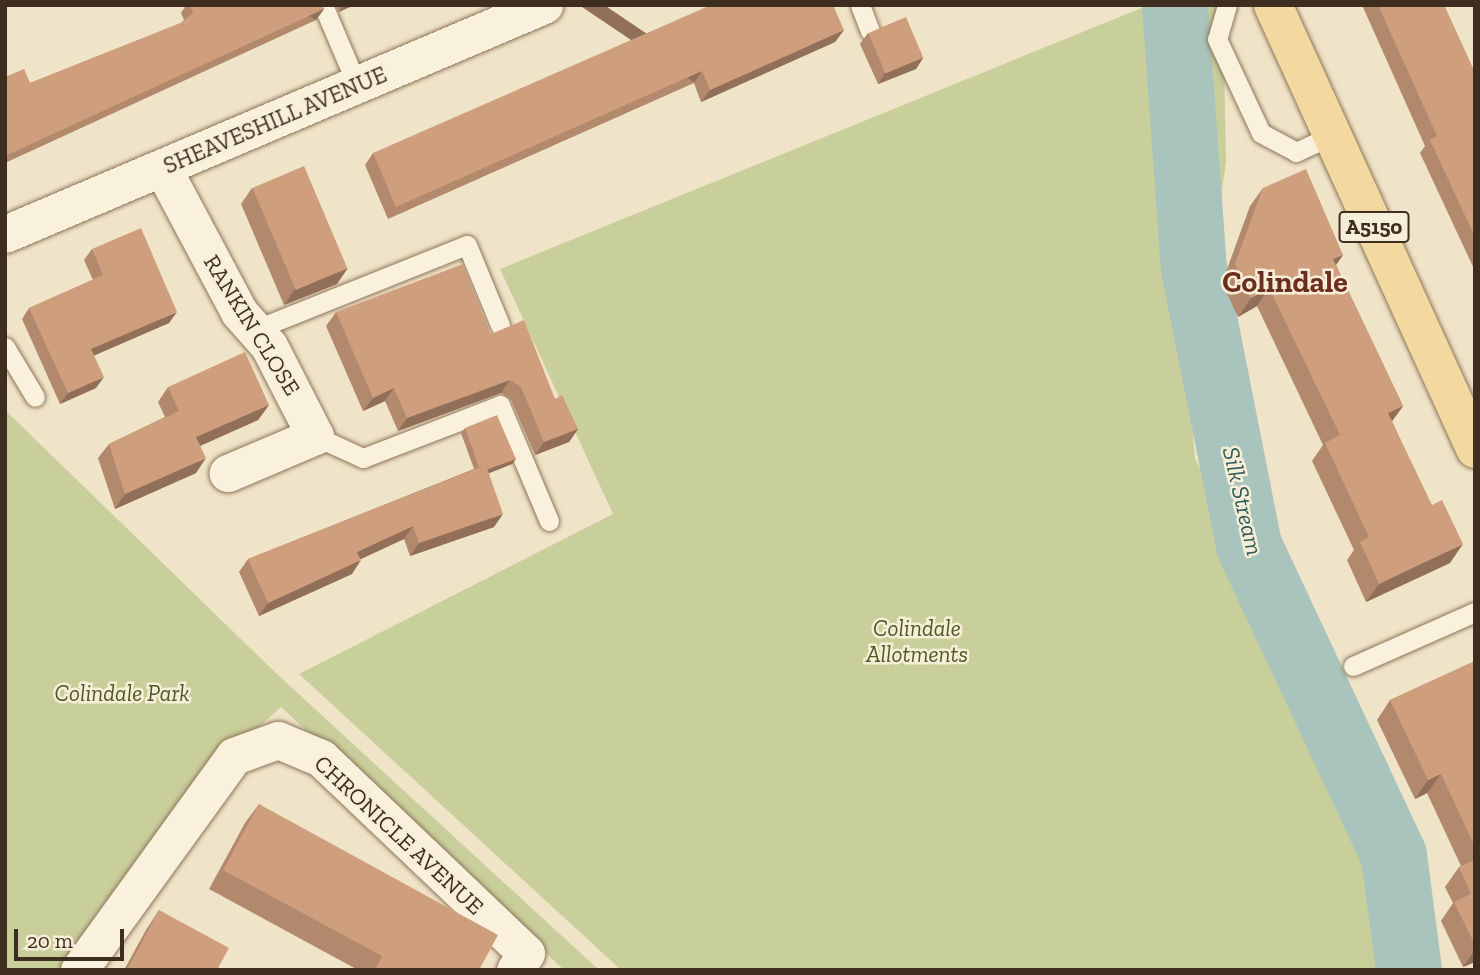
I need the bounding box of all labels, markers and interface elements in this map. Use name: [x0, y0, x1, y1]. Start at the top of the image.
street label: SHEAVESHILL AVENUE: [159, 60, 391, 180]
road number: A5150: [1337, 210, 1411, 244]
street label: RANKIN CLOSE: [198, 250, 306, 400]
district label: Colindale: [1222, 264, 1348, 300]
water label: Silk Stream: [1217, 444, 1269, 558]
park label: Colindale Allotments: [866, 614, 968, 668]
park label: Colindale Park: [54, 679, 190, 707]
street label: CHRONICLE AVENUE: [309, 749, 489, 921]
scale bar: [18, 916, 128, 960]
text: 20 m: [27, 928, 73, 953]

